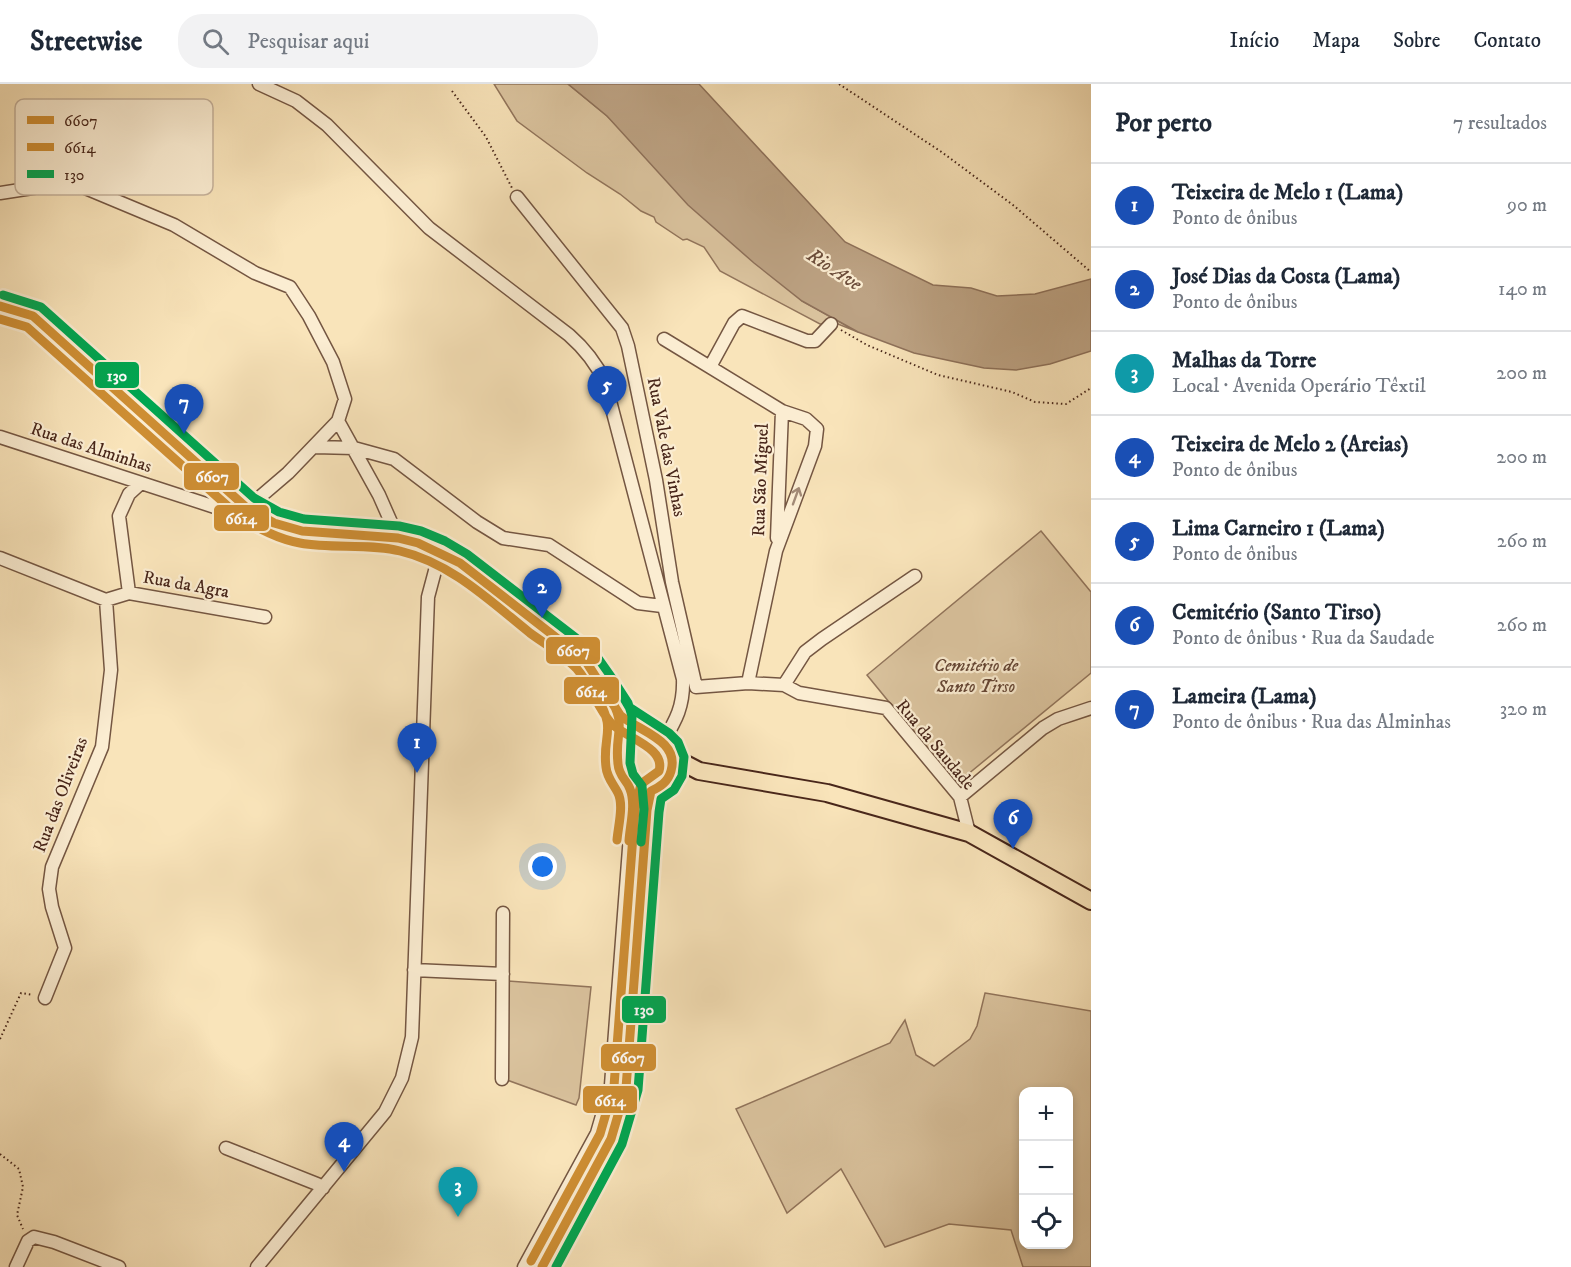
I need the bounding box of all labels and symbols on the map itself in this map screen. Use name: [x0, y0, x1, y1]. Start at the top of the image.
legend: [15, 99, 213, 195]
text: 6607: [64, 111, 98, 131]
text: 6614: [64, 138, 96, 158]
text: 130: [64, 165, 84, 185]
water label: Rio Ave: [801, 243, 867, 298]
line badge: 130: [94, 361, 140, 389]
text: 130: [107, 366, 128, 386]
pin: 5: [588, 366, 626, 416]
street label: Rua Vale das Vinhas: [642, 375, 690, 519]
pin: 7: [164, 384, 204, 434]
street label: Rua das Alminhas: [28, 418, 154, 478]
street label: Rua São Miguel: [748, 422, 774, 537]
line badge: 6607: [183, 462, 240, 491]
text: 6607: [195, 467, 229, 487]
one-way arrow: [792, 488, 803, 506]
line badge: 6614: [213, 504, 270, 532]
text: 6614: [225, 509, 258, 529]
street label: Rua da Agra: [141, 567, 231, 603]
pin: 2: [522, 568, 562, 618]
line badge: 6607: [545, 636, 601, 665]
text: 6607: [556, 641, 590, 661]
park label: Cemitério de Santo Tirso: [934, 655, 1019, 698]
line badge: 6614: [563, 676, 620, 705]
text: 6614: [575, 682, 608, 702]
street label: Rua da Saudade: [891, 695, 979, 795]
pin: 1: [398, 724, 436, 773]
street label: Rua das Oliveiras: [29, 734, 93, 856]
pin: 6: [994, 800, 1032, 849]
your location: [528, 852, 557, 881]
line badge: 130: [621, 995, 667, 1024]
text: 130: [634, 1000, 655, 1020]
line badge: 6607: [600, 1043, 657, 1072]
text: 6607: [611, 1048, 645, 1068]
line badge: 6614: [582, 1085, 638, 1114]
text: 6614: [594, 1091, 627, 1111]
pin: 4: [324, 1122, 364, 1172]
pin: 3: [438, 1168, 478, 1217]

